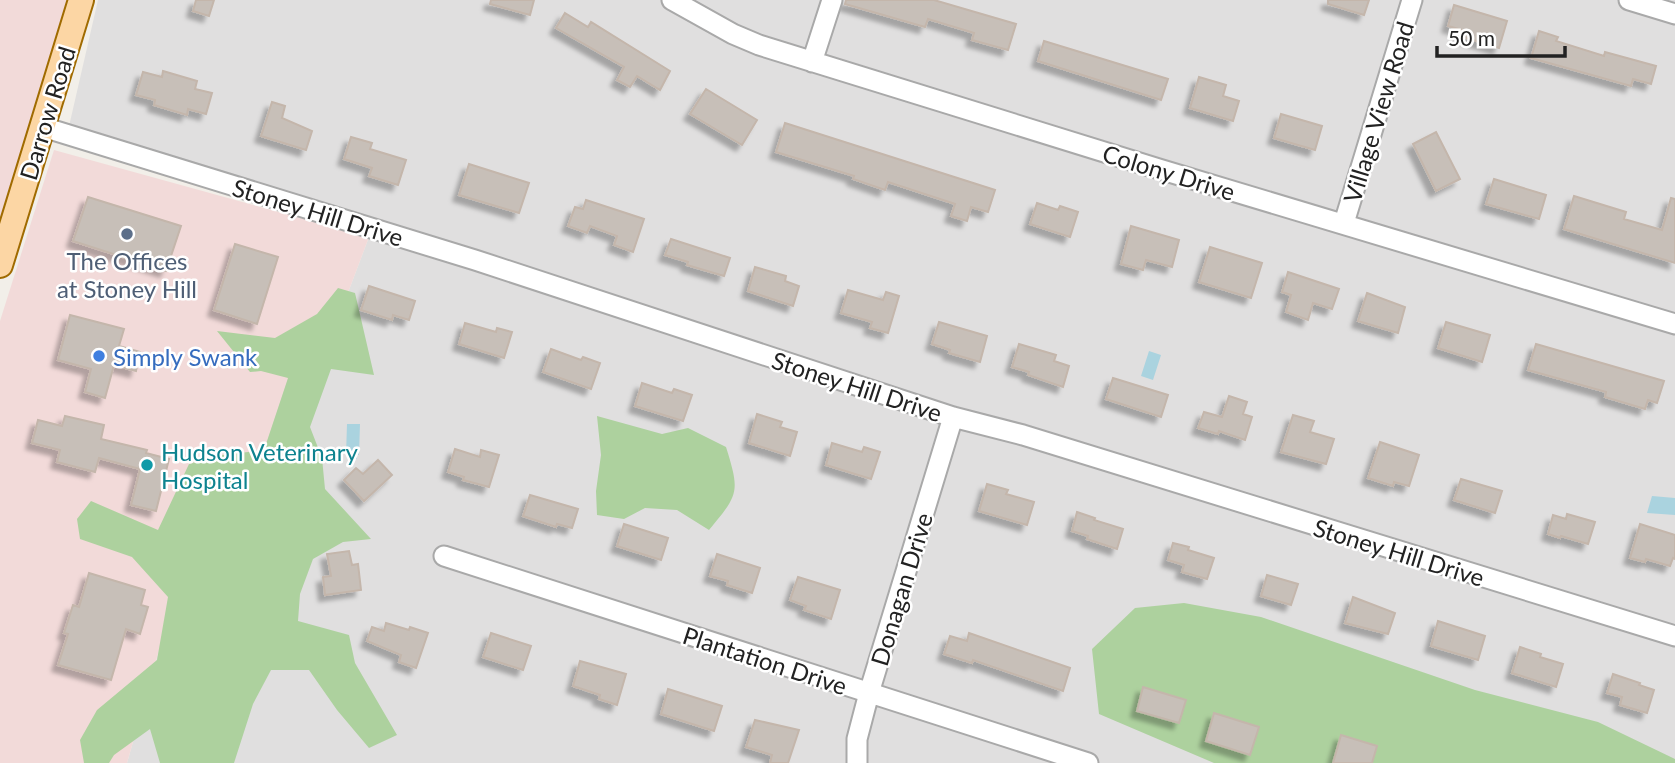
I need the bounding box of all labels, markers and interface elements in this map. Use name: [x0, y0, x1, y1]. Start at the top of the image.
scale bar: [1437, 14, 1565, 58]
street label: Village View Road: [1337, 18, 1419, 206]
text: 50 m: [1448, 25, 1495, 50]
street label: Darrow Road: [13, 43, 81, 183]
street label: Colony Drive: [1099, 138, 1239, 206]
street label: Stoney Hill Drive: [229, 172, 407, 252]
marker: The Offices at Stoney Hill: [119, 226, 135, 242]
place label: The Offices at Stoney Hill: [57, 246, 197, 303]
place label: Simply Swank: [113, 342, 258, 371]
street label: Stoney Hill Drive: [768, 345, 946, 427]
marker: Simply Swank: [91, 348, 107, 364]
place label: Hudson Veterinary Hospital: [161, 437, 358, 494]
marker: Hudson Veterinary Hospital: [139, 457, 155, 473]
street label: Donagan Drive: [864, 509, 938, 669]
street label: Stoney Hill Drive: [1310, 512, 1488, 592]
street label: Plantation Drive: [679, 620, 851, 700]

